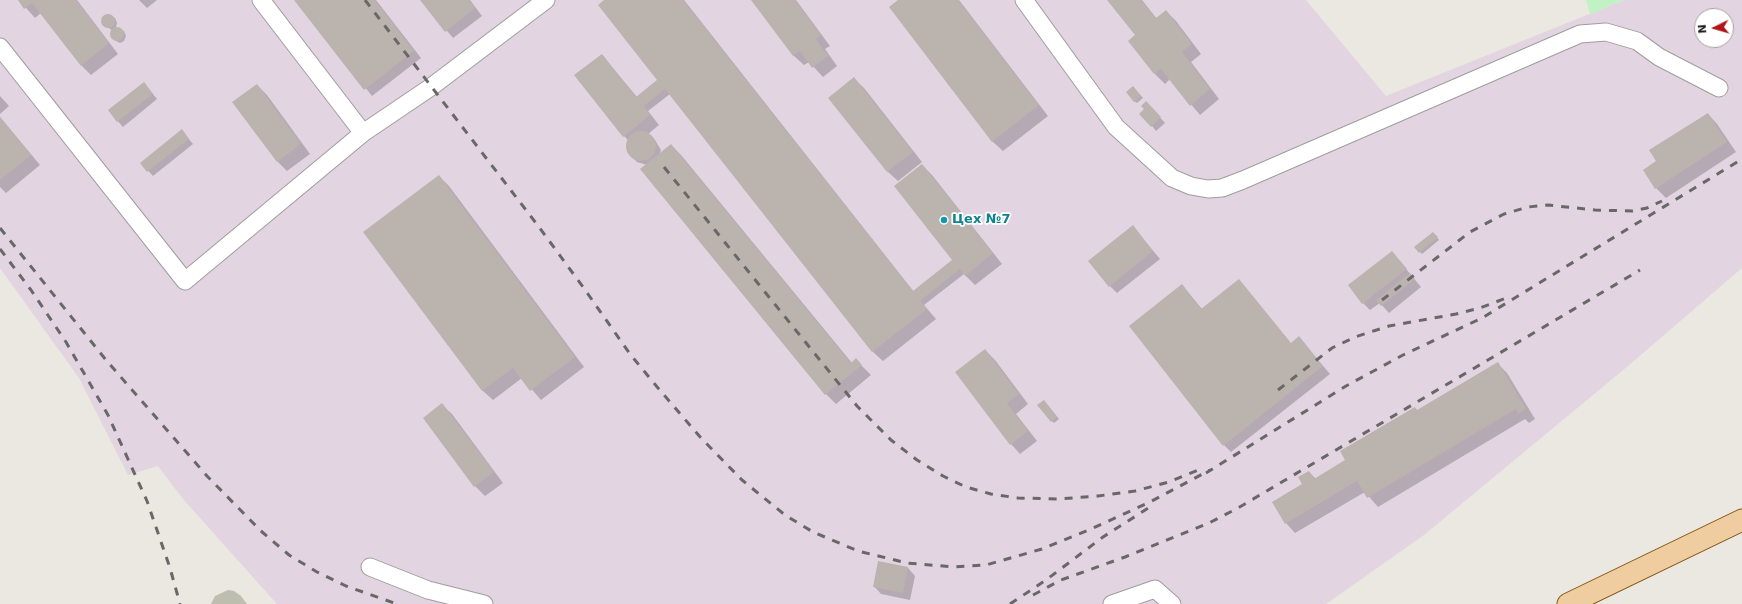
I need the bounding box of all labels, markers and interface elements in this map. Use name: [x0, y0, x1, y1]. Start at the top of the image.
north arrow: [1694, 8, 1734, 48]
text: N: [1696, 24, 1709, 34]
place label: Цех №7: [952, 212, 1010, 228]
marker: Цех №7: [939, 215, 949, 225]

